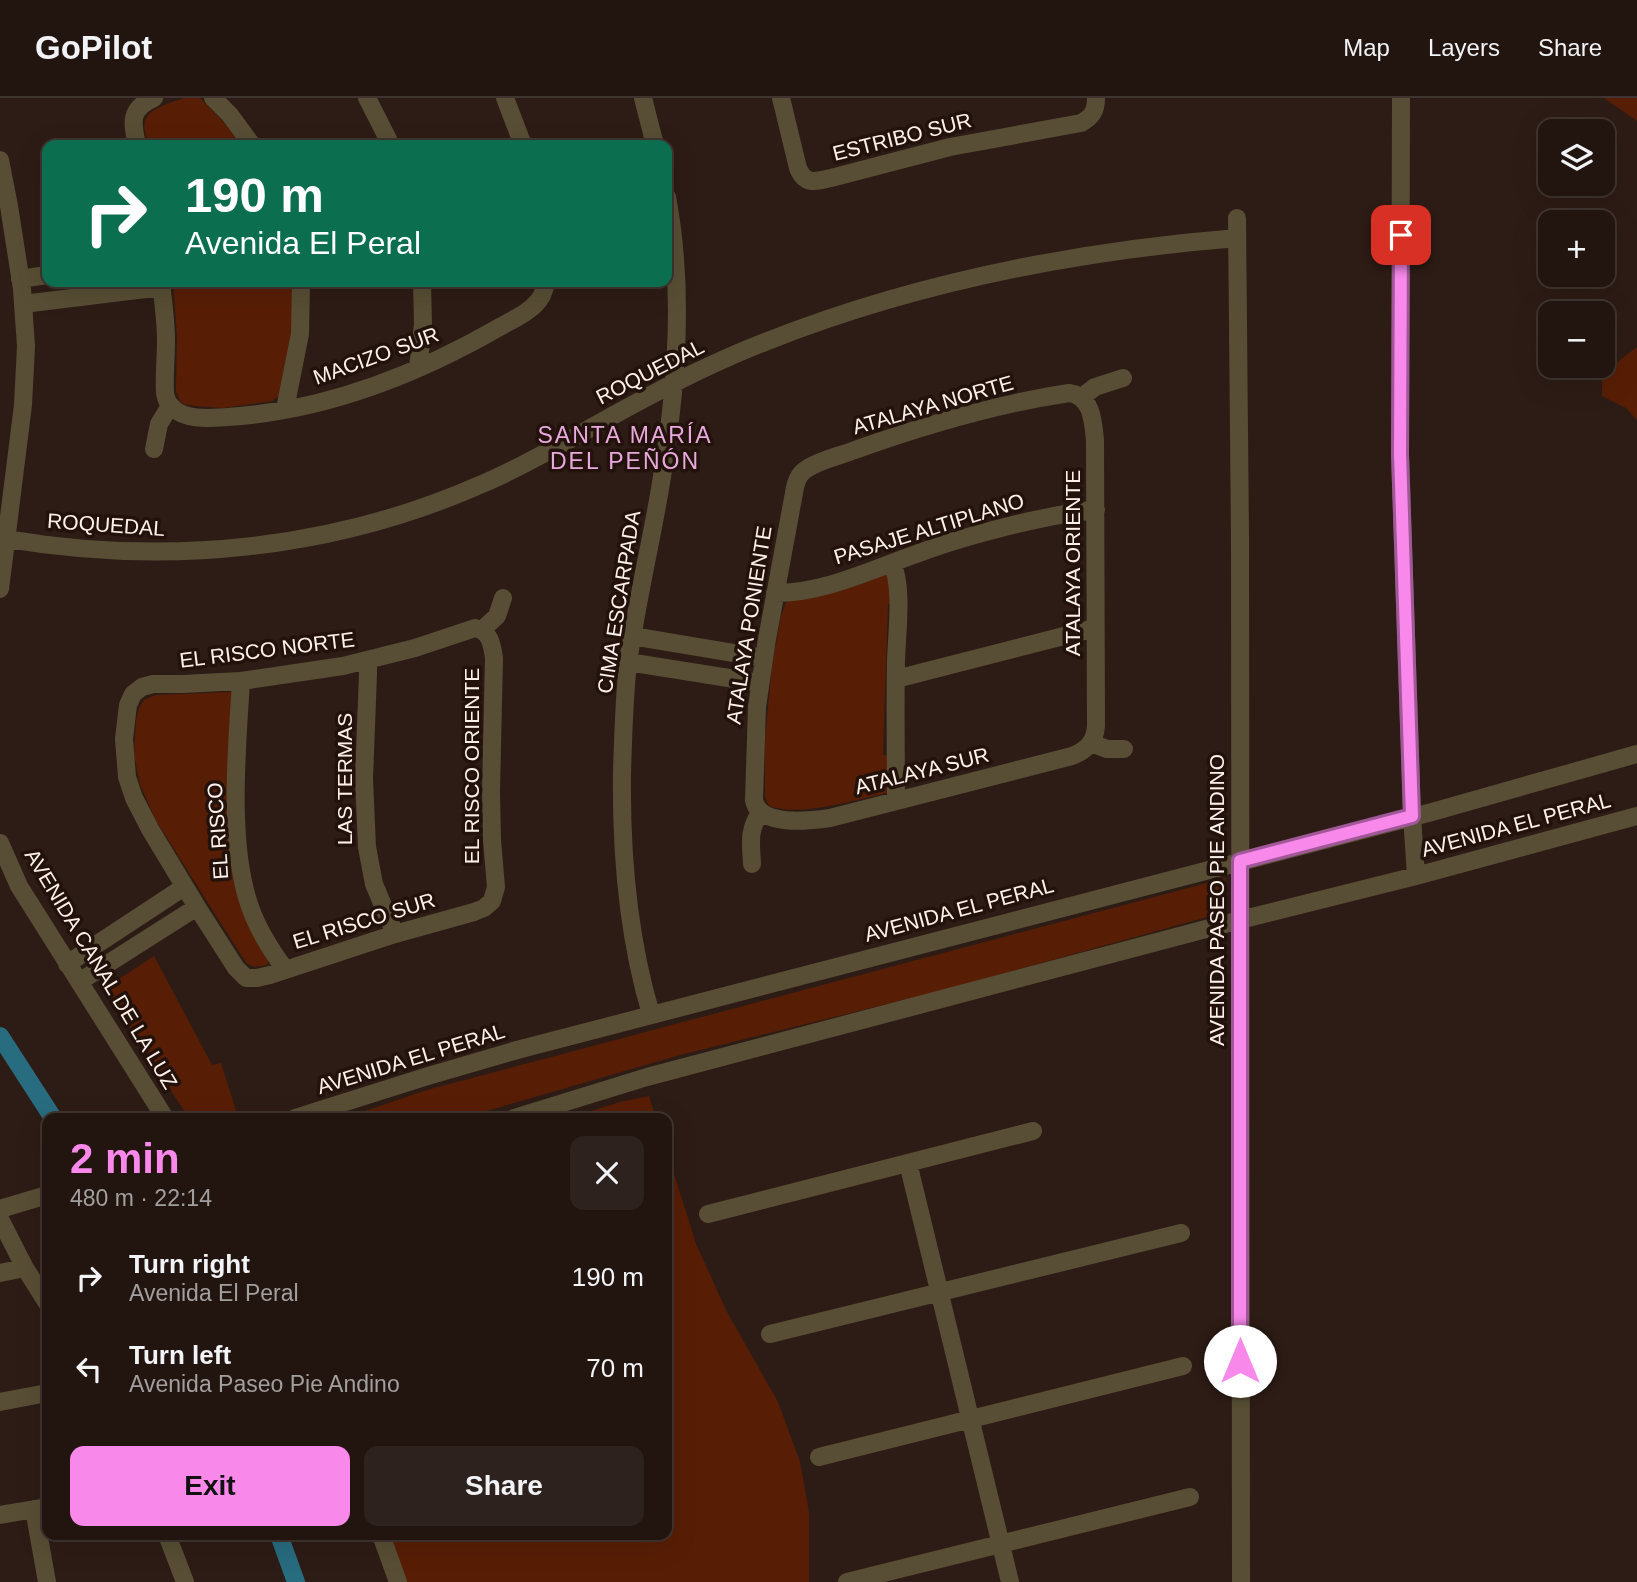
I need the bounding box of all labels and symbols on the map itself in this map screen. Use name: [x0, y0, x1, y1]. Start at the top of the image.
street label: ESTRIBO SUR: [830, 108, 974, 165]
pin: [1371, 205, 1431, 265]
street label: MACIZO SUR: [310, 322, 442, 389]
street label: ROQUEDAL: [592, 335, 708, 409]
street label: ATALAYA NORTE: [850, 371, 1016, 438]
district label: SANTA MARÍA DEL PEÑÓN: [538, 422, 712, 474]
street label: ATALAYA ORIENTE: [1061, 470, 1084, 656]
street label: PASAJE ALTIPLANO: [831, 489, 1027, 568]
street label: ROQUEDAL: [46, 509, 166, 540]
street label: CIMA ESCARPADA: [593, 509, 644, 695]
street label: ATALAYA PONIENTE: [721, 524, 776, 726]
street label: EL RISCO NORTE: [178, 627, 356, 672]
street label: EL RISCO ORIENTE: [460, 668, 483, 864]
street label: LAS TERMAS: [333, 713, 356, 845]
street label: ATALAYA SUR: [852, 743, 991, 798]
street label: AVENIDA PASEO PIE ANDINO: [1205, 754, 1228, 1046]
street label: EL RISCO: [203, 782, 232, 880]
street label: AVENIDA EL PERAL: [1419, 788, 1613, 861]
street label: AVENIDA CANAL DE LA LUZ: [21, 845, 182, 1093]
street label: AVENIDA EL PERAL: [862, 873, 1056, 946]
street label: EL RISCO SUR: [290, 888, 438, 953]
street label: AVENIDA EL PERAL: [314, 1019, 507, 1098]
position arrow: [1203, 1324, 1277, 1398]

